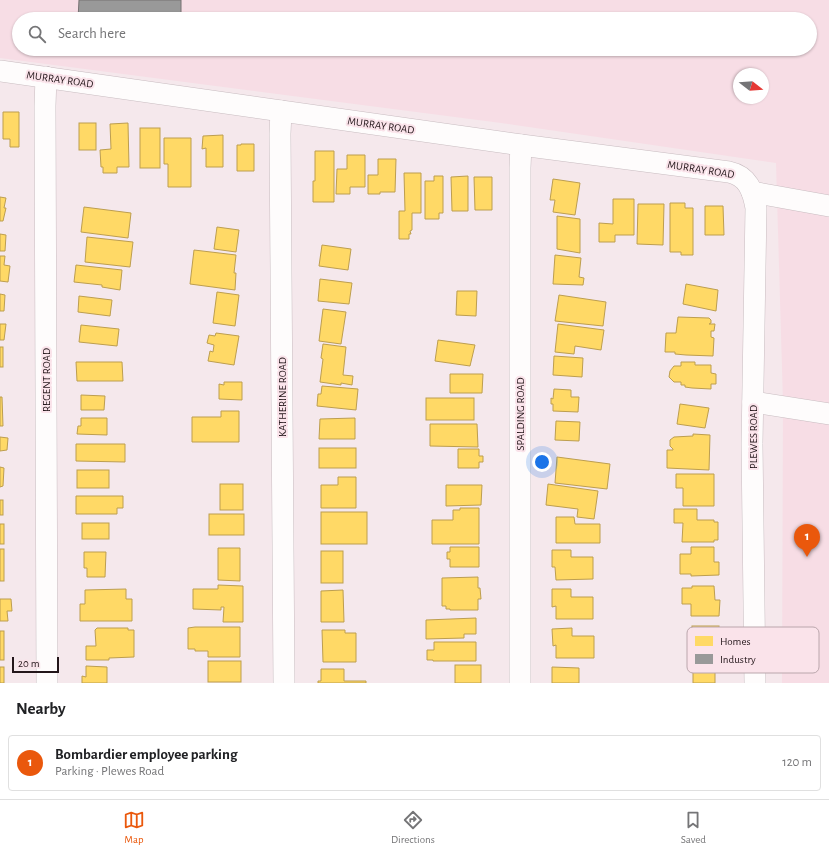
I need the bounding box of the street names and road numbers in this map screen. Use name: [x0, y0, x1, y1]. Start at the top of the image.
street label: MURRAY ROAD: [26, 69, 94, 90]
street label: MURRAY ROAD: [347, 115, 415, 136]
street label: MURRAY ROAD: [667, 159, 735, 180]
street label: REGENT ROAD: [41, 348, 52, 412]
street label: KATHERINE ROAD: [277, 357, 288, 437]
street label: SPALDING ROAD: [515, 377, 526, 451]
street label: PLEWES ROAD: [748, 405, 759, 469]

